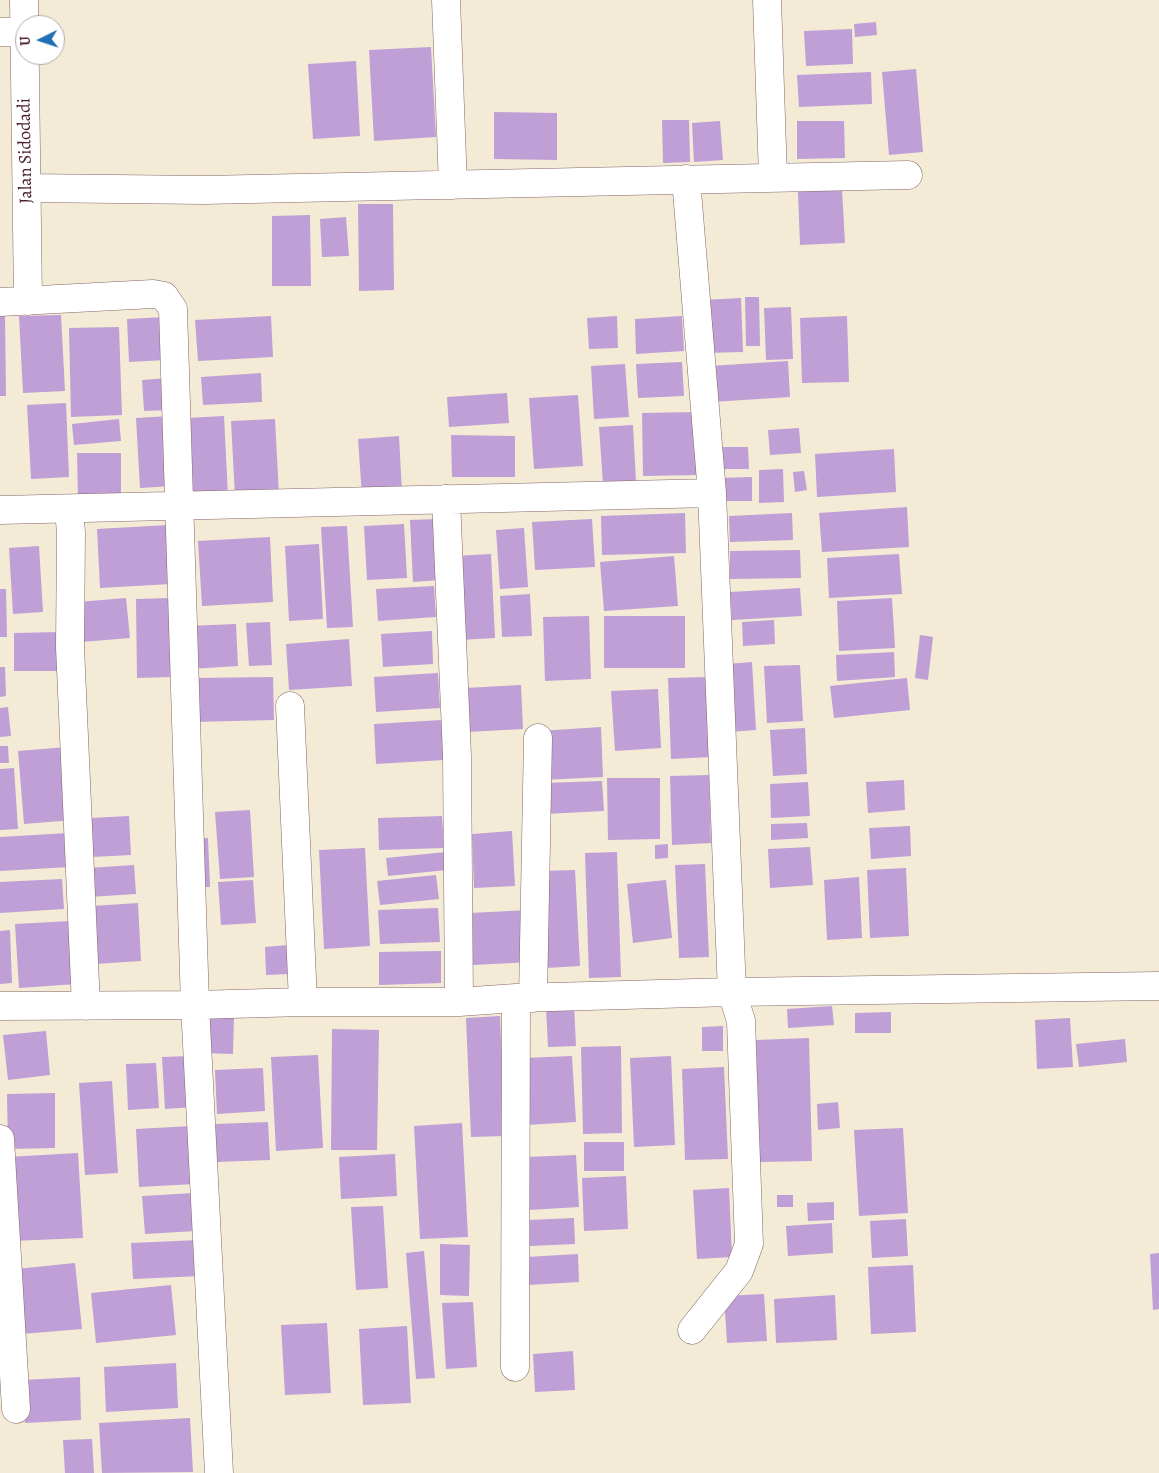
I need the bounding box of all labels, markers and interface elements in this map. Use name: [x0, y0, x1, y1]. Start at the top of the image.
north arrow: [15, 15, 65, 65]
text: U: [16, 36, 35, 46]
street label: Jalan Sidodadi: [14, 98, 38, 204]

